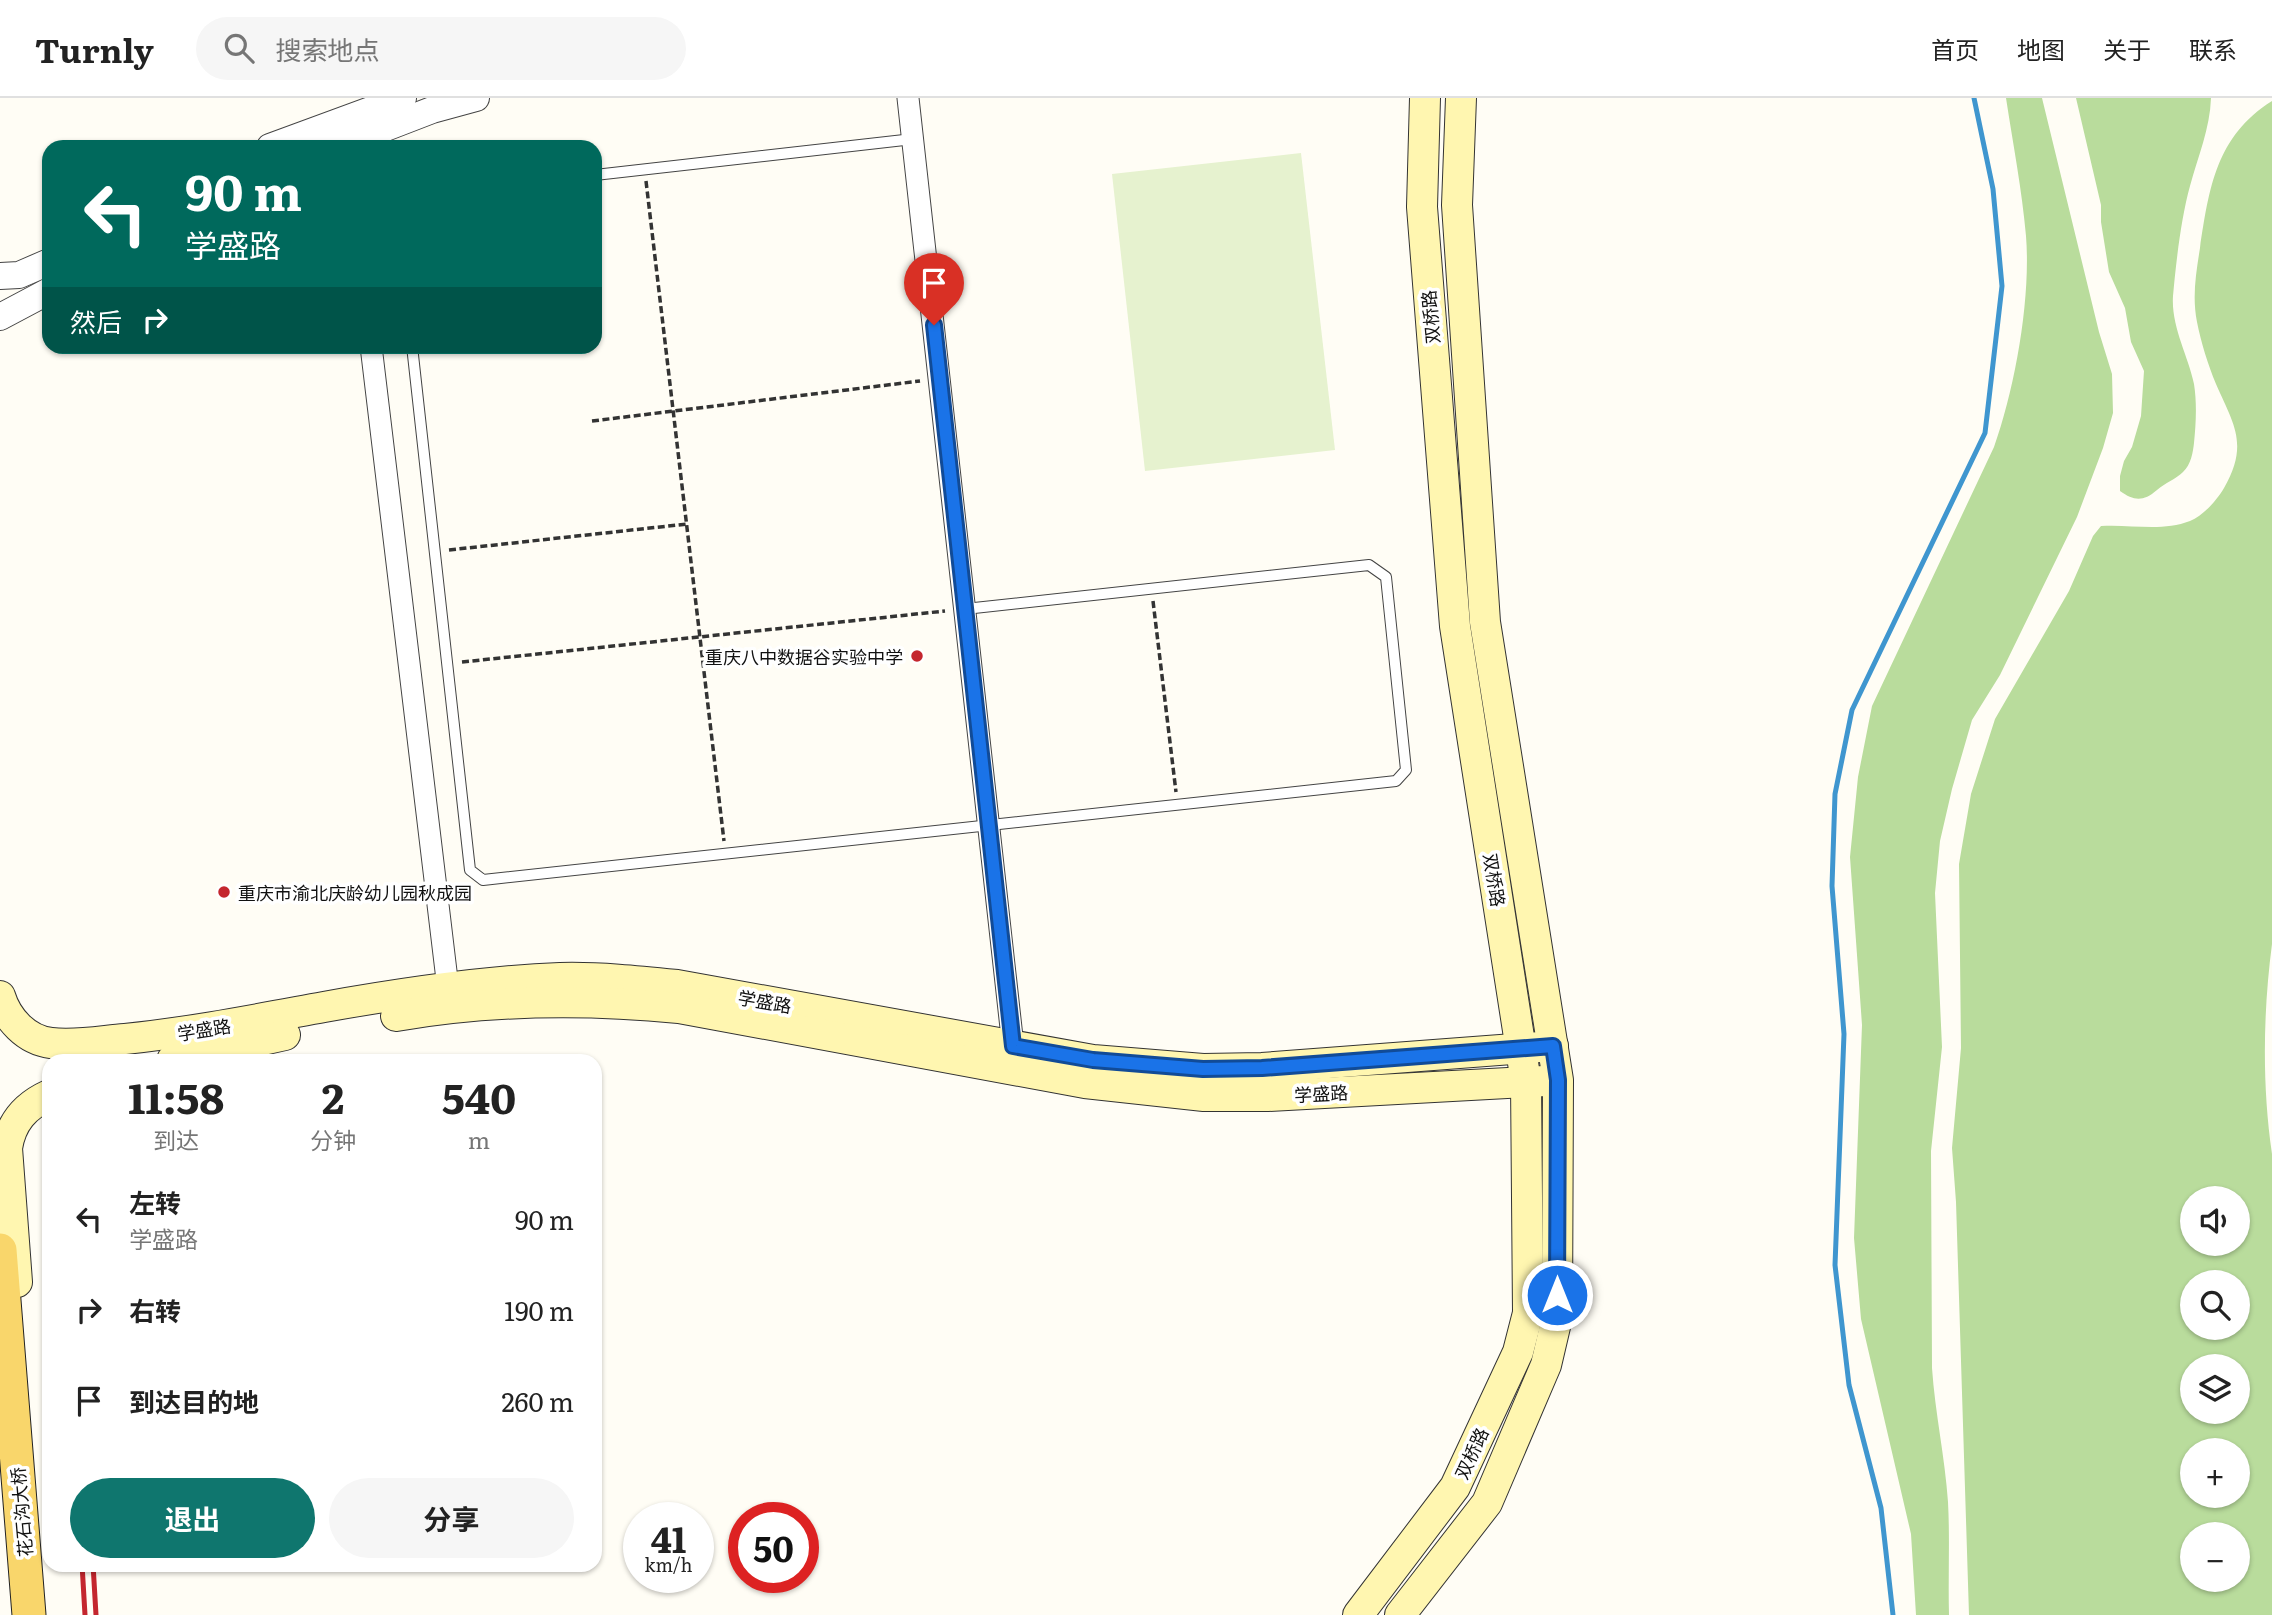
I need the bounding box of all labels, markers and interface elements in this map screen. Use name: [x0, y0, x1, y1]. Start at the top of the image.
search box: [196, 17, 686, 80]
text: Turnly: [35, 24, 154, 73]
icon: search: [220, 29, 258, 67]
text: 搜索地点: [276, 29, 380, 68]
text: 首页: [1931, 31, 1979, 66]
text: 地图: [2017, 31, 2065, 66]
text: 关于: [2103, 31, 2151, 66]
text: 联系: [2189, 31, 2237, 66]
text: 90 m: [185, 153, 302, 226]
icon: left: [70, 168, 161, 259]
text: 学盛路: [185, 220, 281, 268]
pin: [904, 253, 964, 325]
icon: arrive: [915, 264, 953, 302]
street label: 双桥路: [1414, 289, 1446, 345]
text: 然后: [70, 301, 122, 340]
icon: right: [136, 301, 174, 339]
place label: 重庆八中数据谷实验中学: [705, 643, 903, 670]
marker: 重庆八中数据谷实验中学: [909, 648, 925, 664]
street label: 双桥路: [1477, 851, 1513, 909]
place label: 重庆市渝北庆龄幼儿园秋成园: [238, 879, 472, 906]
marker: 重庆市渝北庆龄幼儿园秋成园: [216, 884, 232, 900]
street label: 学盛路: [736, 983, 794, 1019]
street label: 学盛路: [175, 1011, 233, 1047]
text: 11:58: [128, 1065, 224, 1127]
text: 2: [322, 1065, 344, 1127]
text: 540: [442, 1065, 516, 1127]
street label: 学盛路: [1293, 1078, 1349, 1108]
text: 到达: [153, 1122, 199, 1156]
text: 分钟: [310, 1122, 356, 1156]
text: m: [468, 1122, 490, 1156]
text: 左转: [129, 1182, 181, 1221]
map controls: [2180, 1186, 2250, 1592]
button: sound: [2180, 1186, 2250, 1256]
text: 90 m: [515, 1199, 574, 1238]
icon: left: [70, 1200, 108, 1238]
text: 学盛路: [129, 1221, 198, 1255]
position arrow: [1520, 1258, 1594, 1332]
button: search: [2180, 1270, 2250, 1340]
text: 右转: [129, 1290, 181, 1329]
text: 190 m: [504, 1290, 574, 1329]
icon: right: [70, 1291, 108, 1329]
button: layers: [2180, 1354, 2250, 1424]
text: 到达目的地: [129, 1381, 259, 1420]
text: 260 m: [501, 1381, 574, 1420]
icon: arrive: [70, 1382, 108, 1420]
street label: 双桥路: [1447, 1423, 1495, 1483]
button: +: [2180, 1438, 2250, 1508]
street label: 花石沟大桥: [4, 1466, 38, 1558]
button: 退出: [70, 1478, 315, 1558]
button: 分享: [329, 1478, 574, 1558]
speed limit sign: 50: [728, 1502, 819, 1593]
text: 41: [651, 1512, 686, 1564]
button: −: [2180, 1522, 2250, 1592]
text: km/h: [645, 1551, 692, 1578]

